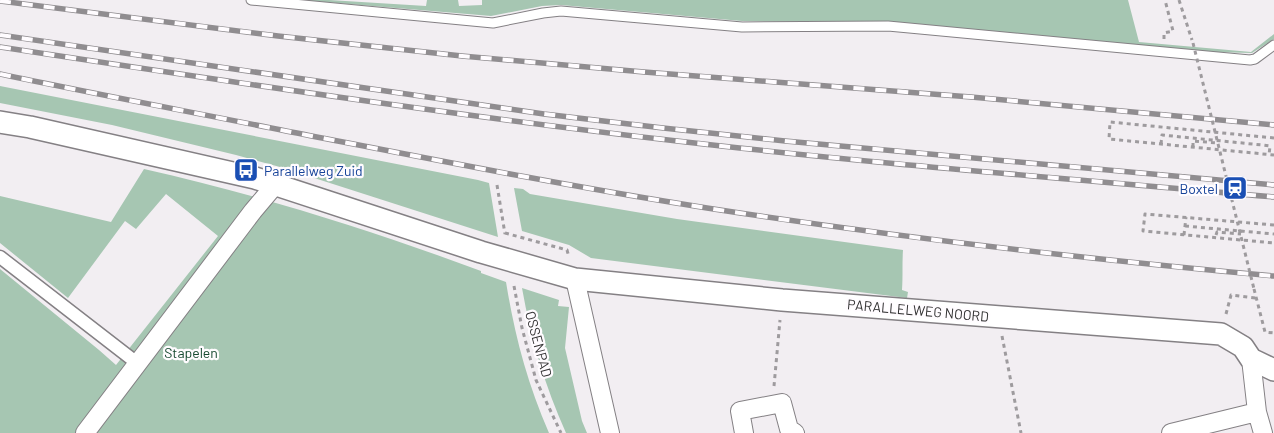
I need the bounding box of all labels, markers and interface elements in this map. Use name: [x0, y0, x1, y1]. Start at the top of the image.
bus stop icon: Parallelweg Zuid: [233, 157, 259, 183]
place label: Parallelweg Zuid: [264, 162, 363, 179]
station icon: Boxtel: [1222, 175, 1248, 201]
place label: Boxtel: [1180, 180, 1218, 197]
street label: PARALLELWEG NOORD: [847, 295, 989, 325]
street label: OSSENPAD: [522, 309, 556, 379]
park label: Stapelen: [164, 344, 218, 361]

